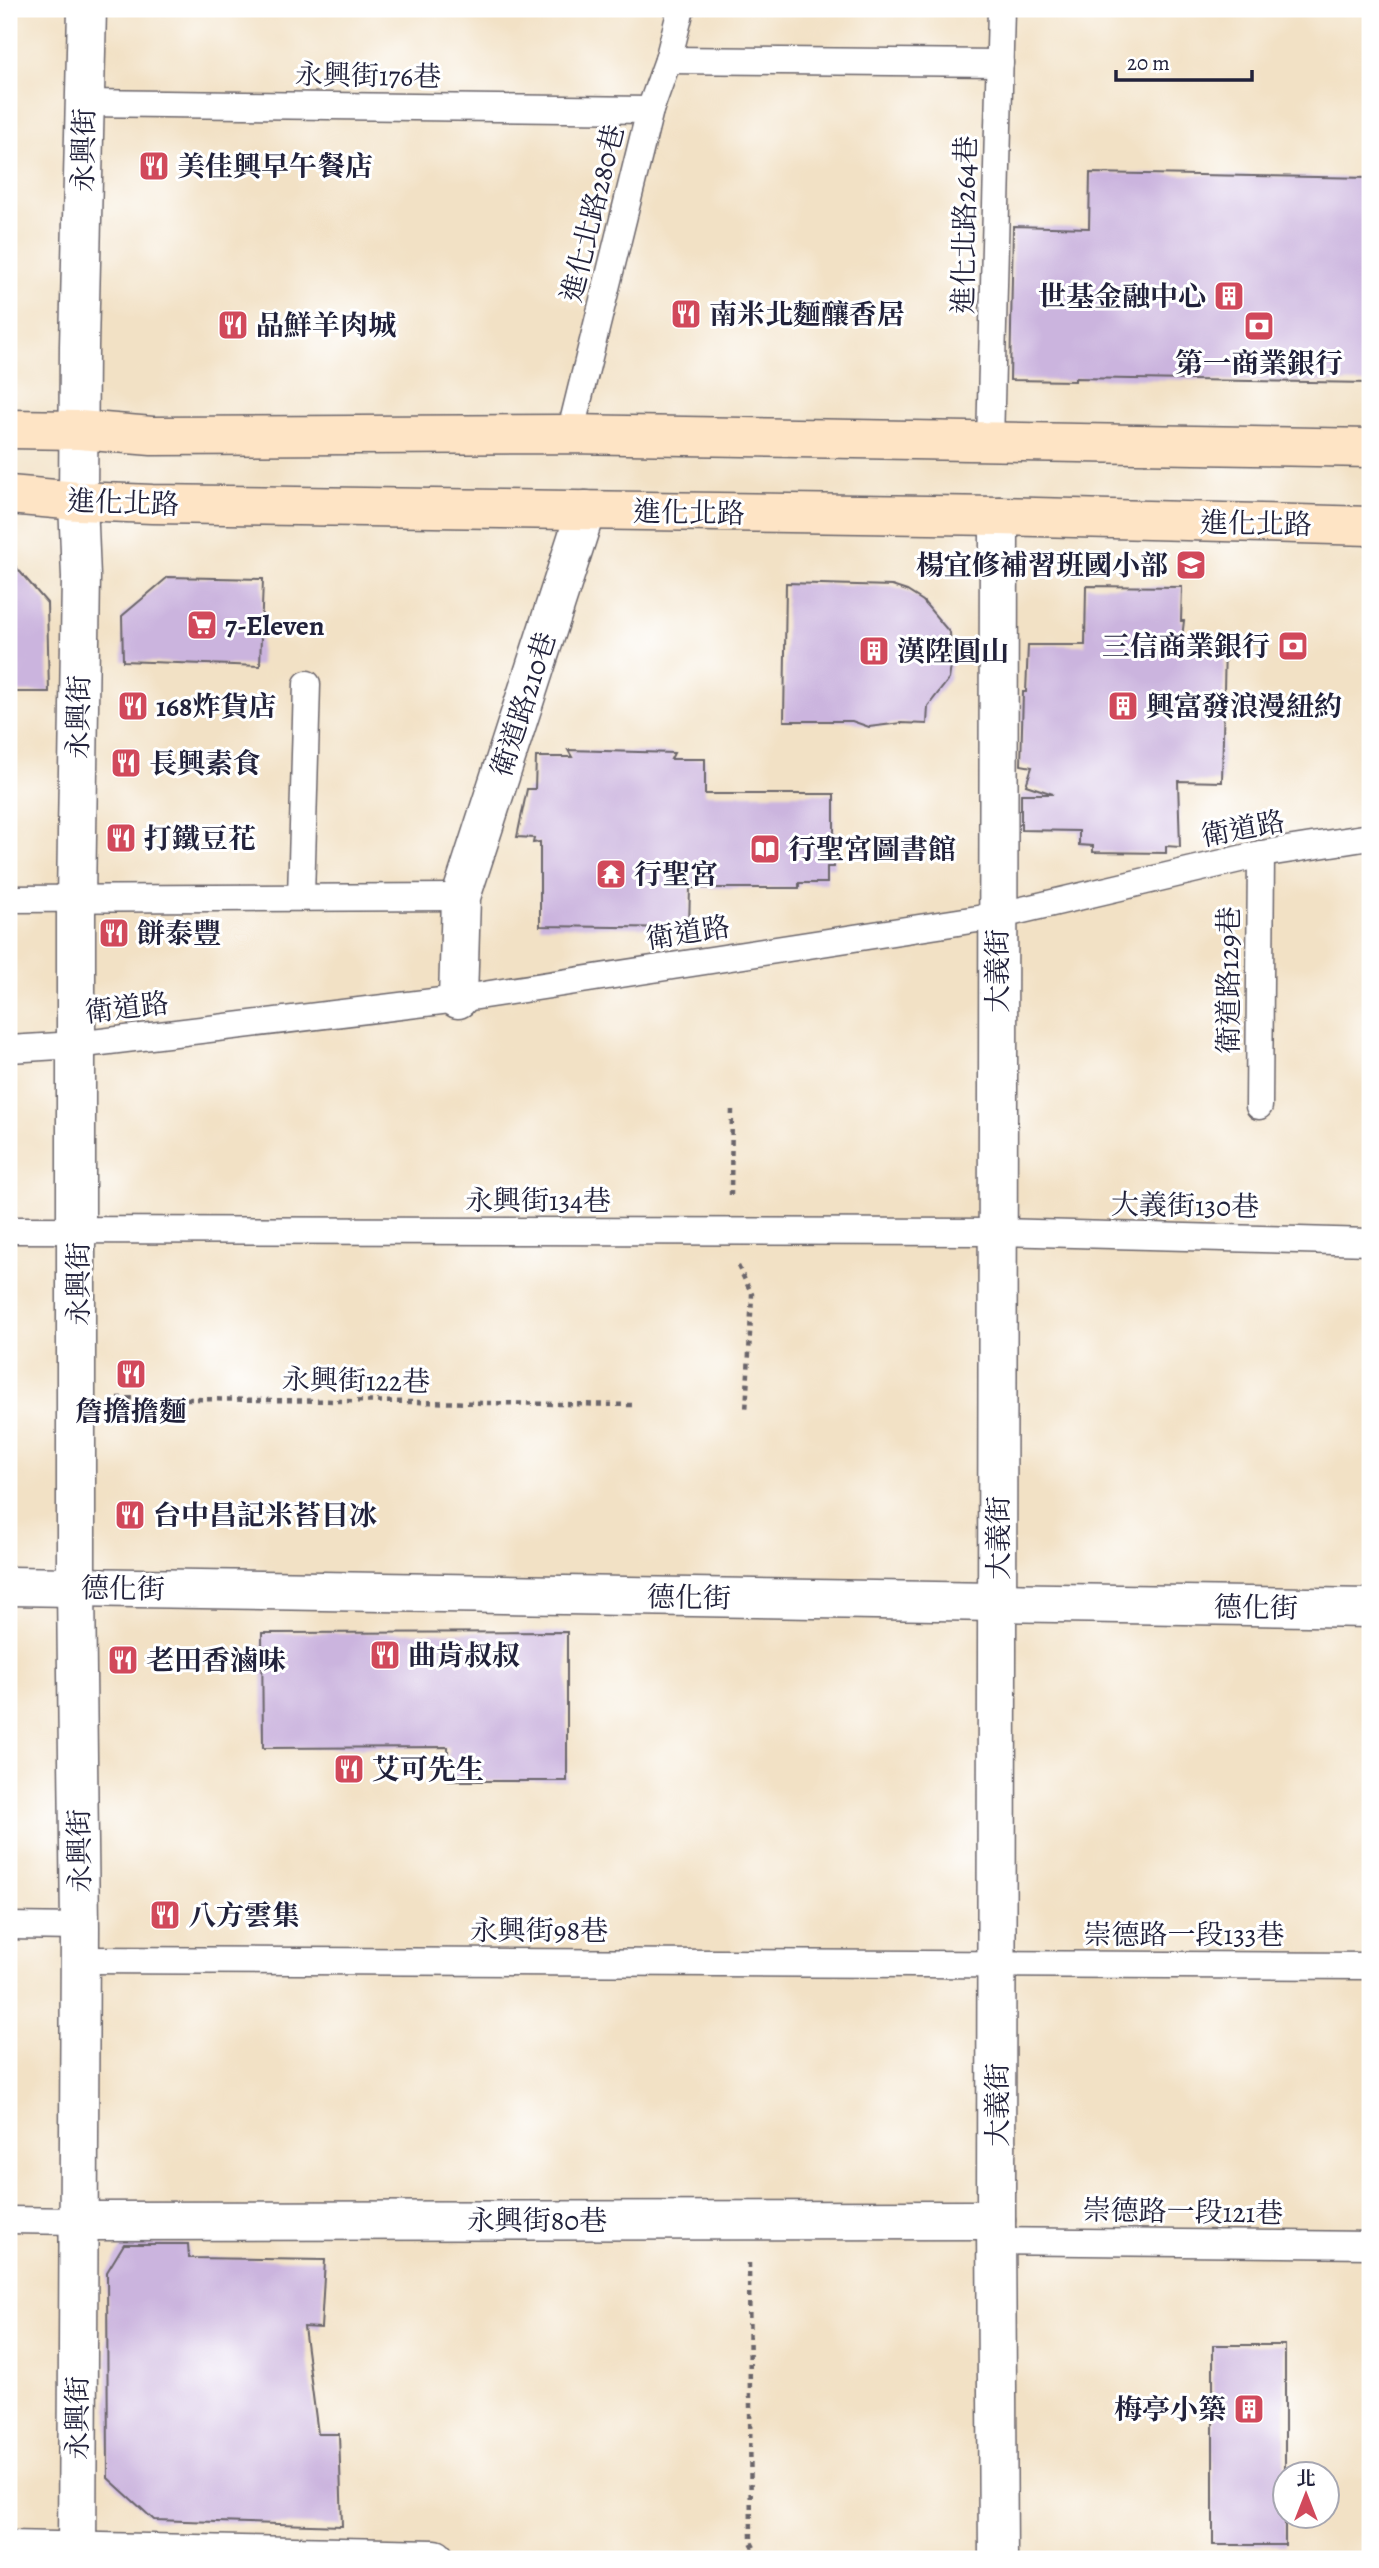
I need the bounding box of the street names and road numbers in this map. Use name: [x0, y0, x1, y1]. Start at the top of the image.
street label: 永興街176巷: [295, 56, 441, 96]
street label: 永興街: [64, 108, 104, 192]
street label: 進化北路280巷: [553, 120, 633, 306]
street label: 進化北路264巷: [944, 135, 986, 315]
street label: 進化北路: [66, 482, 180, 524]
street label: 進化北路: [633, 493, 745, 533]
street label: 進化北路: [1200, 504, 1312, 544]
street label: 衛道路210巷: [483, 627, 565, 781]
street label: 永興街: [59, 675, 99, 759]
street label: 衛道路: [1198, 802, 1288, 856]
street label: 衛道路129巷: [1210, 906, 1248, 1054]
street label: 衛道路: [644, 908, 733, 958]
street label: 大義街: [979, 929, 1017, 1013]
street label: 衛道路: [83, 984, 171, 1032]
street label: 永興街134巷: [465, 1182, 611, 1220]
street label: 大義街130巷: [1111, 1186, 1259, 1226]
street label: 永興街: [60, 1242, 98, 1326]
street label: 永興街122巷: [282, 1361, 430, 1401]
street label: 大義街: [980, 1496, 1018, 1580]
street label: 德化街: [81, 1569, 165, 1609]
street label: 德化街: [647, 1578, 731, 1618]
street label: 德化街: [1214, 1588, 1298, 1628]
street label: 永興街: [60, 1809, 100, 1893]
street label: 永興街98巷: [470, 1912, 608, 1950]
street label: 崇德路一段133巷: [1084, 1916, 1284, 1954]
street label: 大義街: [979, 2063, 1017, 2147]
street label: 崇德路一段121巷: [1082, 2191, 1284, 2233]
street label: 永興街80巷: [467, 2202, 607, 2240]
street label: 永興街: [59, 2376, 97, 2460]

